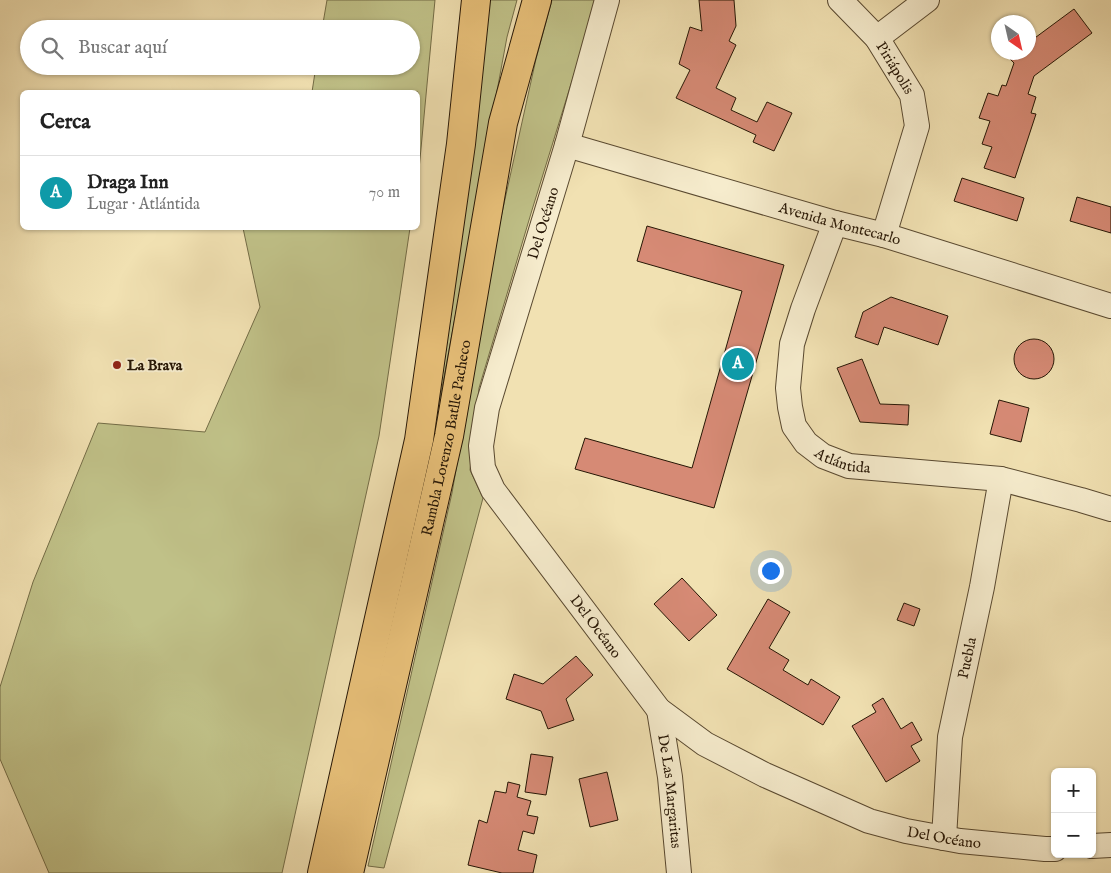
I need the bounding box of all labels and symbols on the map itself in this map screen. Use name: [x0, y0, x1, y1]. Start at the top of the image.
north arrow: [991, 15, 1036, 60]
street label: Piriápolis: [872, 38, 918, 98]
street label: Del Océano: [523, 185, 563, 262]
street label: Avenida Montecarlo: [776, 198, 903, 250]
street label: Rambla Lorenzo Batlle Pacheco: [417, 338, 475, 538]
pin: A: [722, 345, 754, 383]
place label: La Brava: [127, 356, 183, 375]
marker: La Brava: [111, 359, 123, 371]
street label: Atlántida: [810, 443, 872, 478]
your location: [758, 558, 784, 584]
street label: Del Océano: [565, 591, 626, 662]
street label: Puebla: [954, 635, 981, 681]
street label: De Las Margaritas: [653, 733, 686, 849]
street label: Del Océano: [905, 822, 982, 853]

